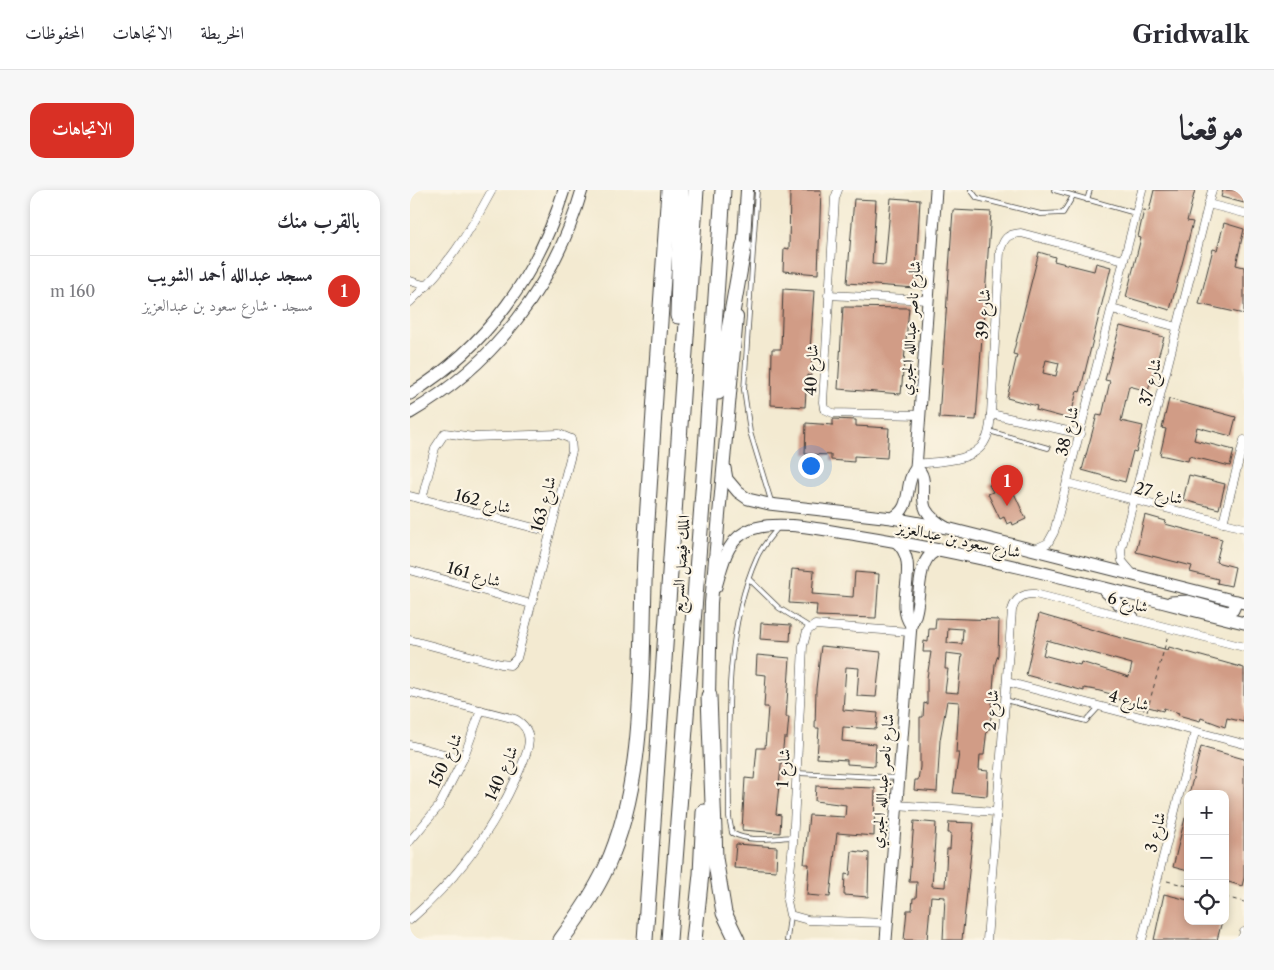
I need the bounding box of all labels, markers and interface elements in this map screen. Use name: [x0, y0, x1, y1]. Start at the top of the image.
text: Gridwalk: [1132, 20, 1249, 49]
text: المحفوظات: [25, 22, 84, 44]
text: الاتجاهات: [112, 22, 172, 44]
text: الخريطة: [200, 22, 244, 44]
button: الاتجاهات: [30, 103, 134, 158]
text: موقعنا: [1179, 105, 1244, 148]
text: بالقرب منك: [277, 208, 360, 233]
street label: شارع ناصر عبدالله الجبري: [895, 260, 929, 396]
text: مسجد عبدالله أحمد الشويب: [147, 263, 313, 286]
text: 160 m: [50, 281, 95, 301]
text: 1: [340, 281, 348, 301]
street label: شارع 39: [972, 288, 998, 340]
text: مسجد · شارع سعود بن عبدالعزيز: [143, 295, 313, 315]
street label: شارع 40: [800, 344, 826, 396]
street label: شارع 37: [1134, 356, 1169, 409]
street label: شارع 38: [1051, 404, 1087, 459]
your location: [798, 453, 824, 479]
pin: 1: [991, 465, 1023, 506]
street label: شارع 163: [526, 474, 564, 535]
street label: شارع 27: [1132, 477, 1185, 513]
street label: شارع 162: [452, 484, 513, 522]
street label: الملك فيصل السريع: [667, 514, 699, 614]
street label: شارع سعود بن عبدالعزيز: [893, 516, 1023, 566]
street label: شارع 161: [444, 557, 503, 595]
street label: شارع 6: [1105, 587, 1151, 621]
street label: شارع 4: [1105, 685, 1152, 719]
street label: شارع 2: [980, 689, 1006, 732]
street label: شارع ناصر عبدالله الجبري: [866, 713, 902, 849]
street label: شارع 150: [424, 730, 470, 792]
street label: شارع 140: [480, 742, 526, 805]
street label: شارع 1: [772, 748, 798, 788]
map controls: [1184, 790, 1229, 925]
button: +: [1184, 790, 1229, 835]
street label: شارع 3: [1140, 810, 1174, 855]
button: −: [1184, 835, 1229, 880]
button: locate: [1184, 880, 1229, 925]

